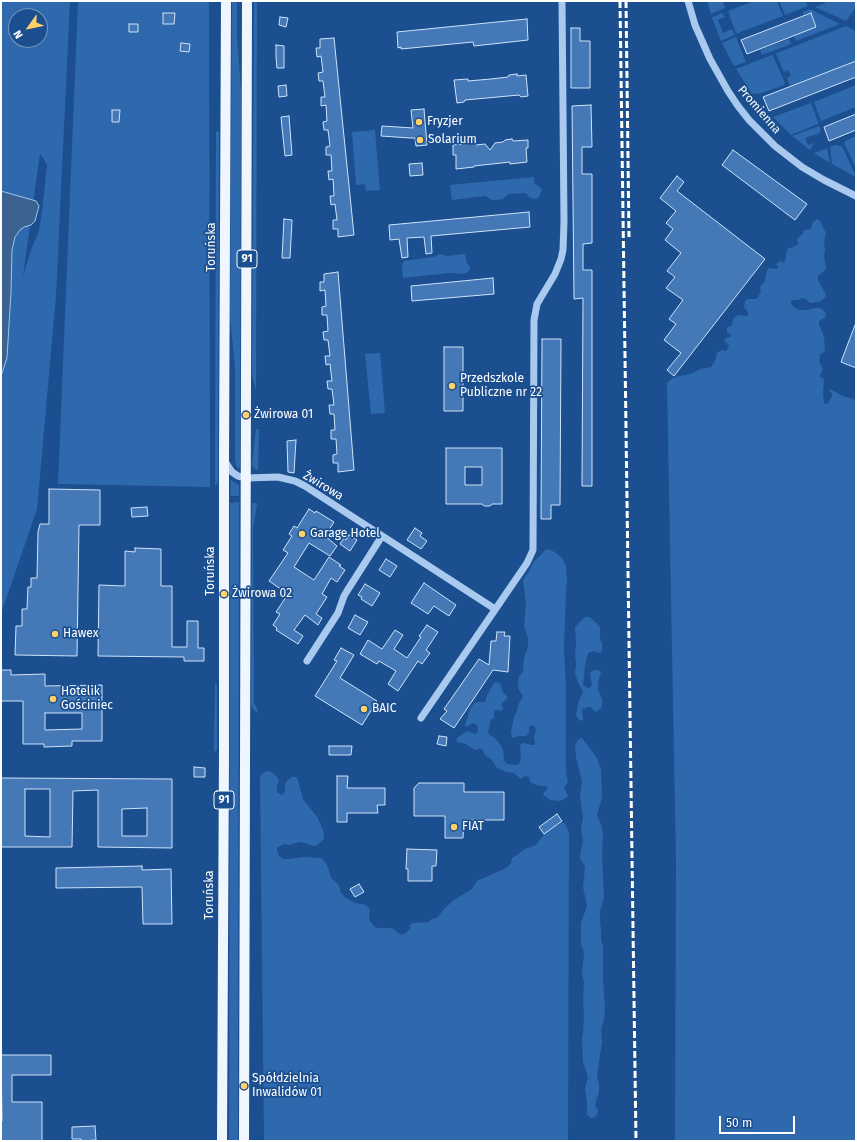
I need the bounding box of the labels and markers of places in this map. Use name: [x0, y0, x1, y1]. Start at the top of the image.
place label: Fryzjer: [427, 115, 463, 129]
marker: Fryzjer: [414, 117, 424, 127]
place label: Solarium: [428, 133, 477, 147]
marker: Solarium: [415, 135, 425, 145]
place label: Przedszkole Publiczne nr 22: [460, 372, 542, 400]
marker: Przedszkole Publiczne nr 22: [447, 381, 457, 391]
place label: Żwirowa 01: [254, 408, 313, 422]
marker: Żwirowa 01: [241, 410, 251, 420]
place label: Garage Hotel: [310, 527, 380, 541]
marker: Garage Hotel: [297, 529, 307, 539]
place label: Żwirowa 02: [232, 587, 292, 601]
marker: Żwirowa 02: [219, 589, 229, 599]
place label: Hawex: [63, 627, 98, 641]
marker: Hawex: [50, 629, 60, 639]
place label: Hotelik Gościniec: [61, 685, 113, 713]
marker: Hotelik Gościniec: [48, 694, 58, 704]
place label: BAIC: [372, 702, 396, 716]
marker: BAIC: [359, 704, 369, 714]
place label: FIAT: [462, 820, 484, 834]
marker: FIAT: [449, 822, 459, 832]
place label: Spółdzielnia Inwalidów 01: [252, 1072, 322, 1100]
marker: Spółdzielnia Inwalidów 01: [239, 1081, 249, 1091]

